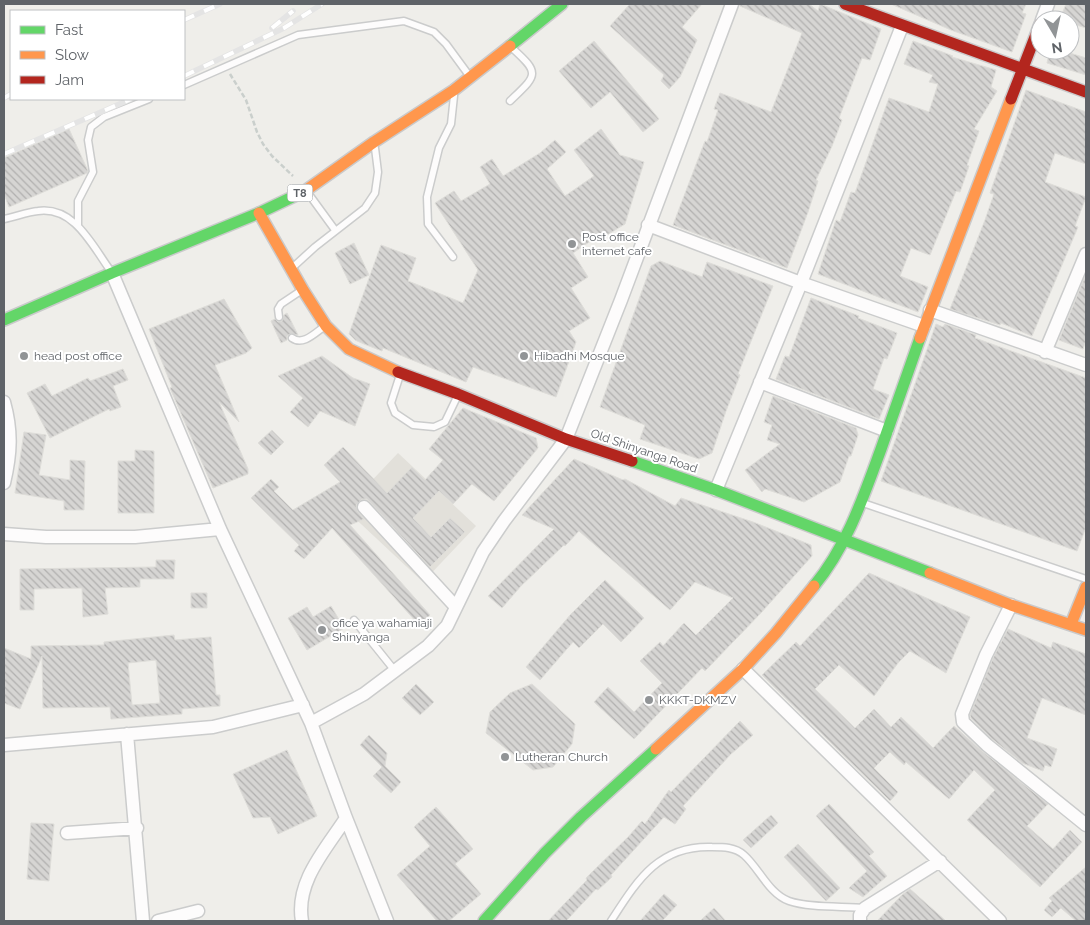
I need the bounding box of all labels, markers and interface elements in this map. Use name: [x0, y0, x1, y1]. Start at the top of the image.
legend: [10, 10, 185, 100]
north arrow: [1030, 10, 1080, 60]
text: Fast: [55, 21, 83, 39]
text: N: [1051, 39, 1064, 57]
text: Slow: [55, 46, 89, 64]
text: Jam: [55, 71, 84, 89]
road number: T8: [288, 184, 312, 202]
place label: Post office internet cafe: [582, 230, 652, 258]
marker: Post office internet cafe: [566, 238, 578, 250]
place label: head post office: [34, 349, 122, 363]
place label: Hibadhi Mosque: [534, 349, 625, 363]
marker: head post office: [18, 350, 30, 362]
marker: Hibadhi Mosque: [518, 350, 530, 362]
street label: Old Shinyanga Road: [589, 426, 699, 476]
place label: ofice ya wahamiaji Shinyanga: [332, 616, 432, 644]
marker: ofice ya wahamiaji Shinyanga: [316, 624, 328, 636]
place label: KKKT-DKMZV: [659, 693, 736, 707]
marker: KKKT-DKMZV: [643, 694, 655, 706]
place label: Lutheran Church: [515, 750, 608, 764]
marker: Lutheran Church: [499, 751, 511, 763]

